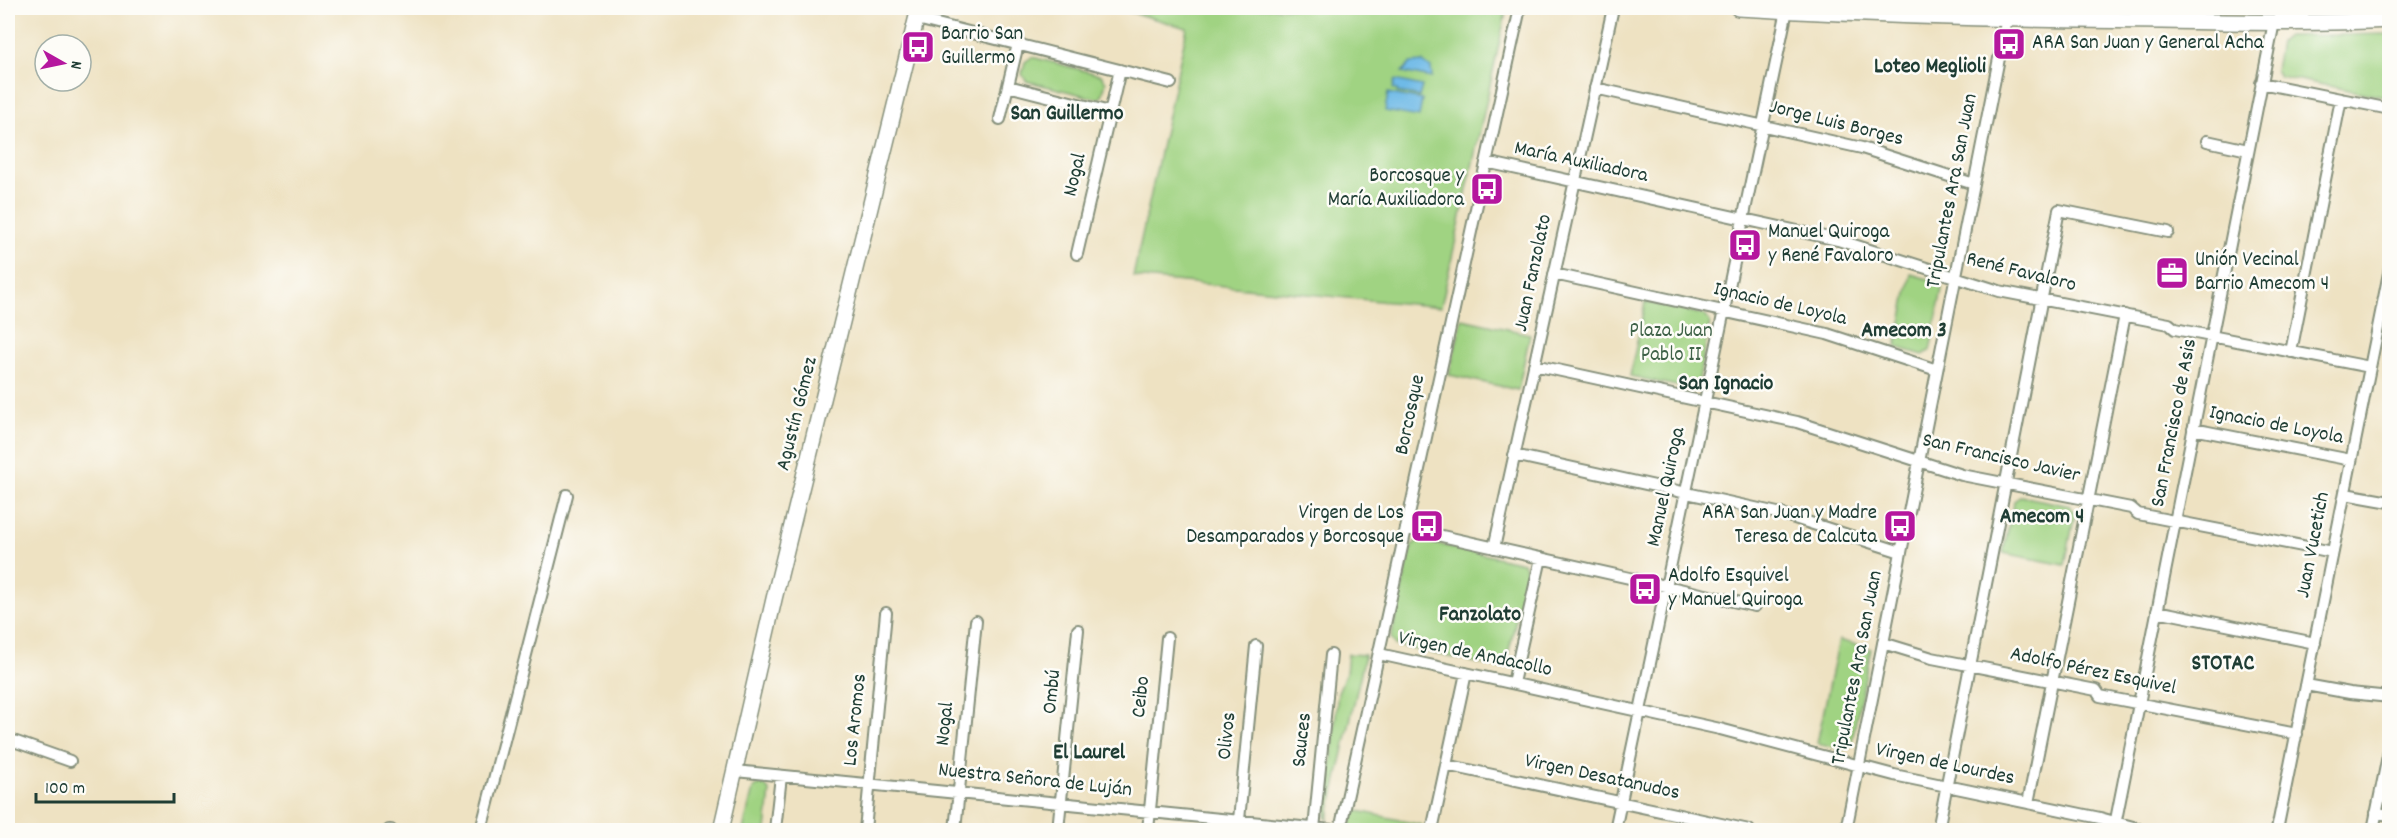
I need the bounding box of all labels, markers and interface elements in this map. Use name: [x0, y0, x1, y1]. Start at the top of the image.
place label: Barrio San Guillermo: [941, 20, 1023, 74]
bus stop icon: ARA San Juan y General Acha: [1991, 26, 2027, 62]
bus stop icon: Barrio San Guillermo: [900, 29, 936, 65]
place label: ARA San Juan y General Acha: [2032, 29, 2265, 59]
north arrow: [33, 33, 93, 93]
district label: Loteo Meglioli: [1874, 52, 1986, 83]
text: N: [63, 59, 87, 71]
street label: Tripulantes Ara San Juan: [1919, 91, 1987, 291]
street label: Jorge Luis Borges: [1766, 93, 1906, 155]
district label: San Guillermo: [1010, 99, 1124, 130]
street label: María Auxiliadora: [1511, 134, 1652, 192]
street label: Nogal: [1056, 150, 1096, 200]
place label: Borcosque y María Auxiliadora: [1328, 162, 1465, 216]
bus stop icon: Borcosque y María Auxiliadora: [1469, 171, 1505, 207]
street label: Juan Fanzolato: [1507, 212, 1561, 334]
place label: Manuel Quiroga y René Favaloro: [1768, 218, 1894, 272]
bus stop icon: Manuel Quiroga y René Favaloro: [1727, 227, 1763, 263]
street label: René Favaloro: [1963, 245, 2079, 301]
place label: Unión Vecinal Barrio Amecom 4: [2195, 246, 2329, 300]
office icon: Unión Vecinal Barrio Amecom 4: [2154, 255, 2190, 291]
street label: Ignacio de Loyola: [1710, 275, 1851, 335]
district label: Amecom 3: [1861, 316, 1947, 347]
park label: Plaza Juan Pablo II: [1629, 317, 1713, 371]
street label: San Francisco de Asis: [2144, 336, 2206, 510]
street label: Agustín Gómez: [769, 354, 827, 474]
district label: San Ignacio: [1679, 369, 1774, 400]
street label: Borcosque: [1388, 372, 1434, 458]
street label: Ignacio de Loyola: [2206, 398, 2347, 454]
street label: Manuel Quiroga: [1640, 423, 1695, 549]
street label: San Francisco Javier: [1919, 426, 2083, 492]
street label: Juan Vucetich: [2289, 489, 2339, 601]
place label: Virgen de Los Desamparados y Borcosque: [1186, 499, 1404, 553]
place label: ARA San Juan y Madre Teresa de Calcuta: [1702, 499, 1878, 553]
district label: Amecom 4: [2000, 502, 2084, 533]
bus stop icon: Virgen de Los Desamparados y Borcosque: [1409, 508, 1445, 544]
bus stop icon: ARA San Juan y Madre Teresa de Calcuta: [1882, 508, 1918, 544]
place label: Adolfo Esquivel y Manuel Quiroga: [1668, 562, 1804, 616]
street label: Tripulantes Ara San Juan: [1824, 568, 1892, 768]
bus stop icon: Adolfo Esquivel y Manuel Quiroga: [1627, 571, 1663, 607]
district label: Fanzolato: [1439, 600, 1521, 631]
street label: Virgen de Andacollo: [1395, 624, 1555, 686]
street label: Adolfo Pérez Esquivel: [2007, 640, 2179, 704]
district label: STOTAC: [2192, 649, 2255, 680]
street label: Ombú: [1036, 668, 1070, 716]
street label: Los Aromos: [836, 672, 876, 768]
street label: Ceibo: [1125, 675, 1159, 719]
street label: Nogal: [929, 701, 963, 747]
street label: Olivos: [1211, 711, 1245, 761]
street label: Sauces: [1285, 711, 1321, 769]
street label: Virgen de Lourdes: [1873, 736, 2017, 794]
district label: El Laurel: [1053, 738, 1126, 769]
street label: Virgen Desatanudos: [1522, 747, 1682, 809]
street label: Nuestra Señora de Luján: [937, 756, 1133, 806]
scale bar: [36, 766, 174, 804]
text: 100 m: [45, 777, 85, 802]

